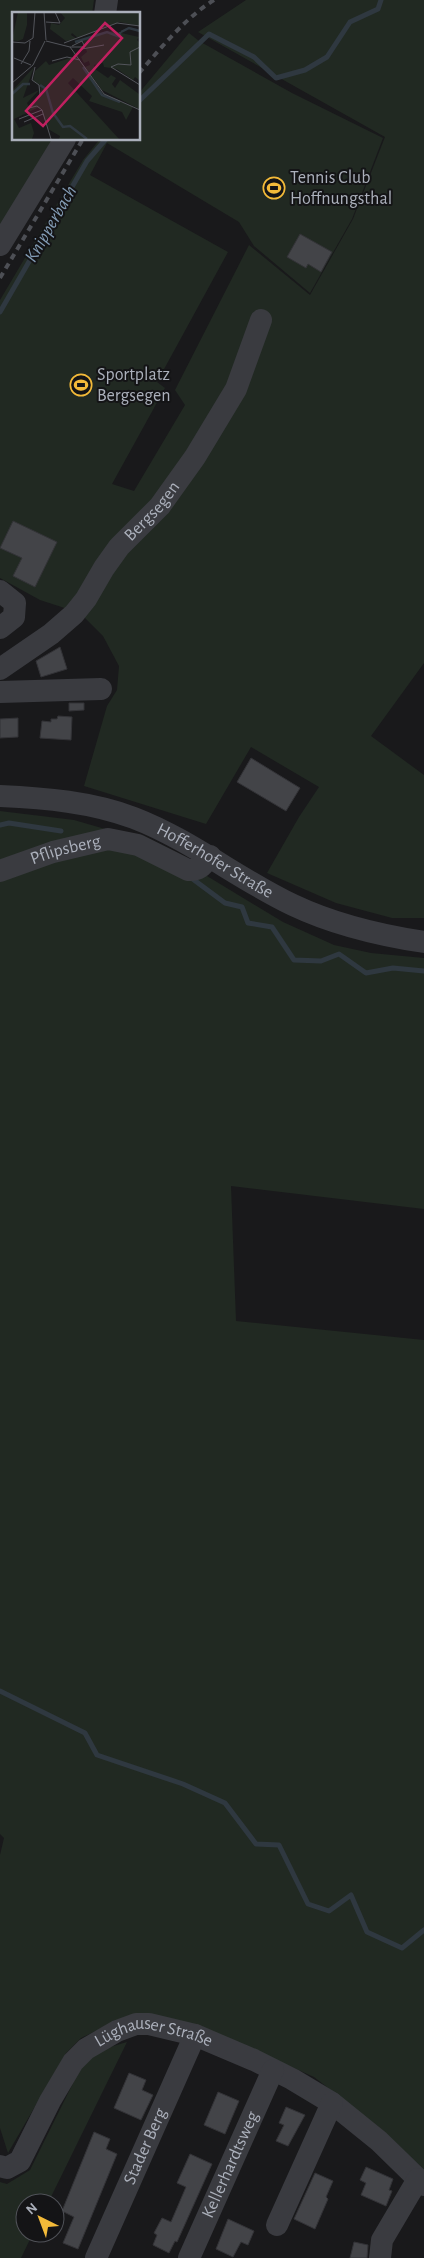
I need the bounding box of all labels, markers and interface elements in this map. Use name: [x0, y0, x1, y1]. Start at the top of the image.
inset map: [12, 12, 140, 140]
place label: Tennis Club Hoffnungsthal: [290, 169, 392, 208]
sports icon: Tennis Club Hoffnungsthal: [262, 176, 286, 200]
water label: Knipperbach: [22, 182, 80, 266]
place label: Sportplatz Bergsegen: [97, 366, 171, 405]
sports icon: Sportplatz Bergsegen: [69, 373, 93, 397]
street label: Bergsegen: [121, 478, 183, 545]
street label: Hofferhofer Straße: [154, 820, 276, 902]
street label: Pflipsberg: [28, 832, 103, 868]
street label: Lüghauser Straße: [92, 2015, 215, 2051]
street label: Stader Berg: [121, 2105, 170, 2187]
street label: Kellerhardtsweg: [199, 2109, 262, 2221]
north arrow: [15, 2193, 65, 2243]
text: N: [24, 2201, 40, 2218]

